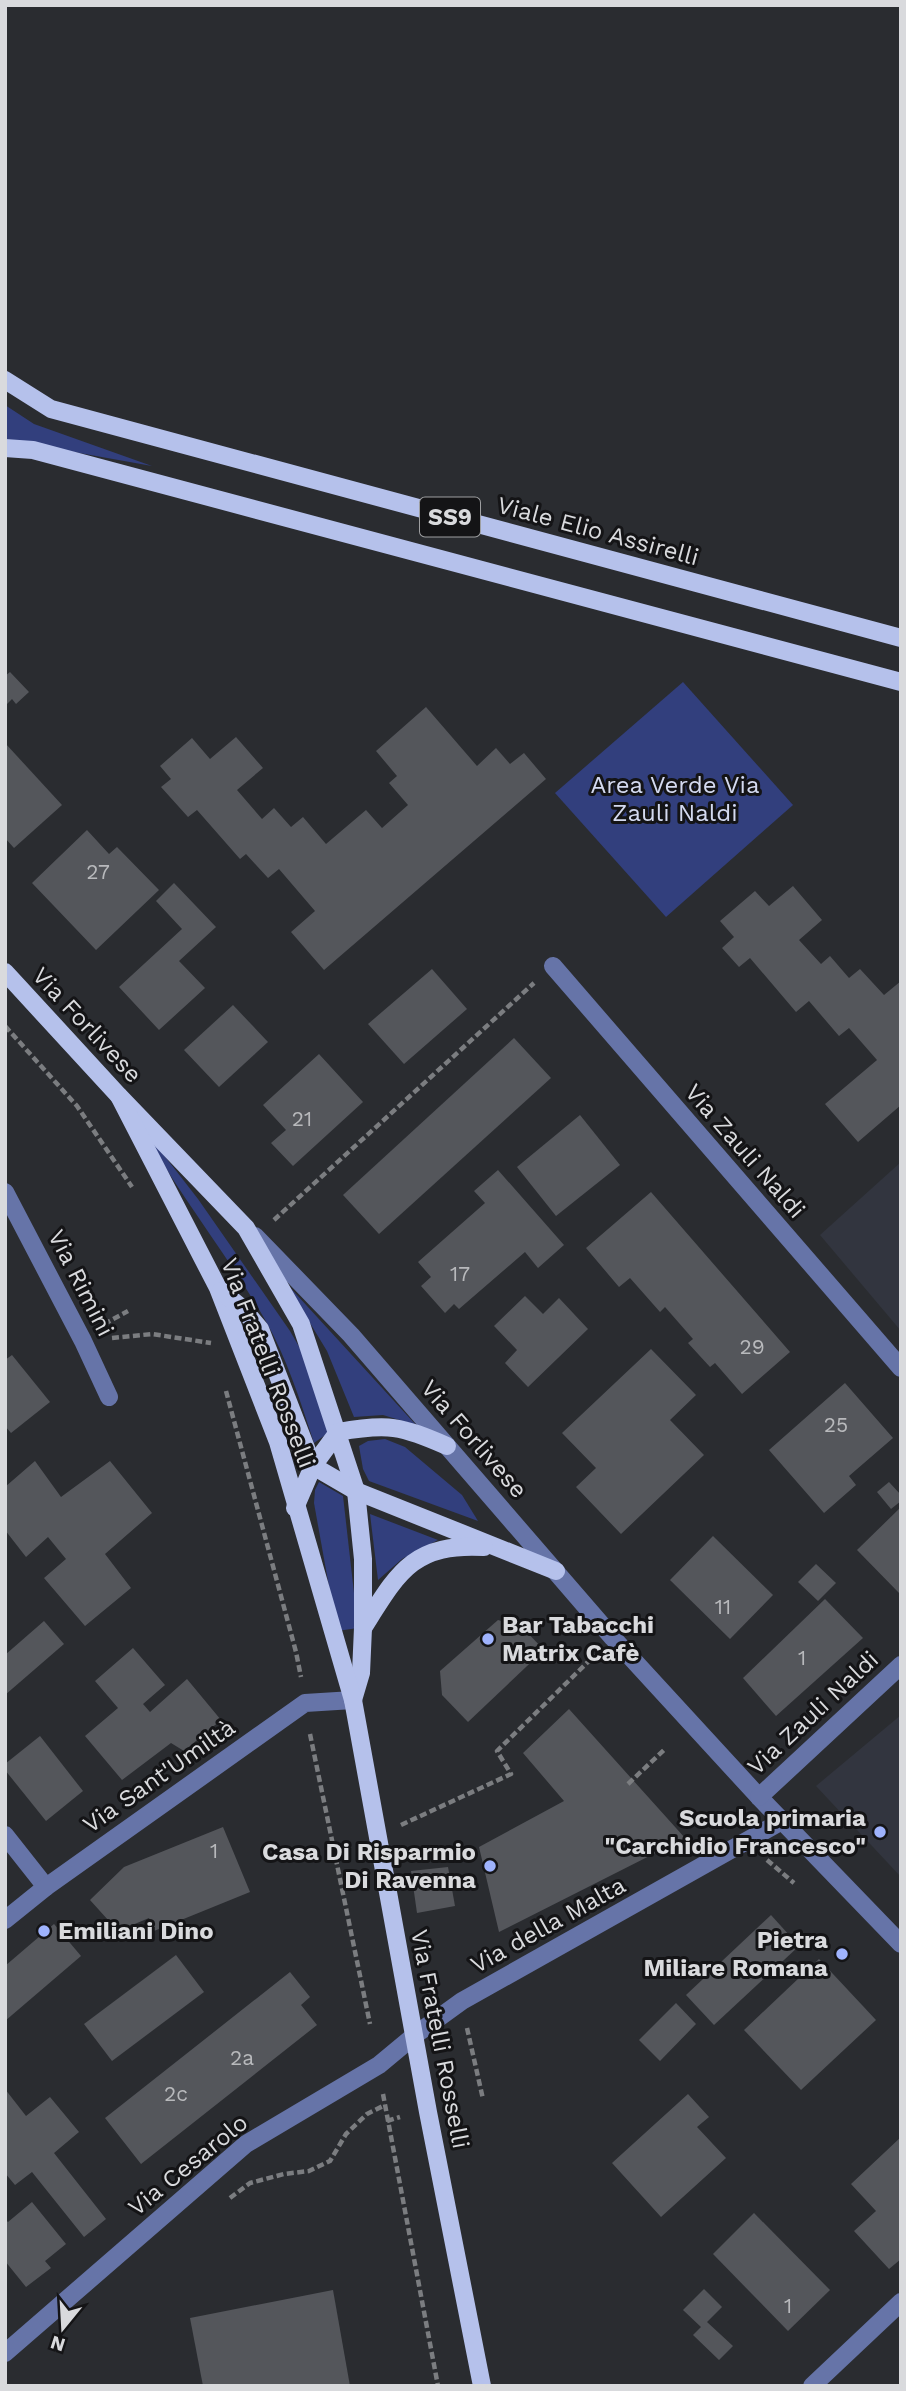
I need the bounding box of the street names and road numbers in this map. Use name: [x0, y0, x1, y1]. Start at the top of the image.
street label: Viale Elio Assirelli: [494, 491, 702, 571]
road number: SS9: [420, 498, 480, 537]
street label: Via Forlivese: [27, 962, 147, 1088]
street label: Via Zauli Naldi: [679, 1078, 811, 1224]
street label: Via Rimini: [42, 1225, 120, 1341]
street label: Via Fratelli Rosselli: [215, 1254, 321, 1472]
street label: Via Forlivese: [415, 1374, 533, 1504]
street label: Via Zauli Naldi: [742, 1645, 884, 1781]
street label: Via Sant'Umiltà: [78, 1713, 240, 1839]
street label: Via della Malta: [466, 1871, 630, 1979]
street label: Via Fratelli Rosselli: [405, 1927, 475, 2151]
street label: Via Cesarolo: [123, 2108, 253, 2222]

